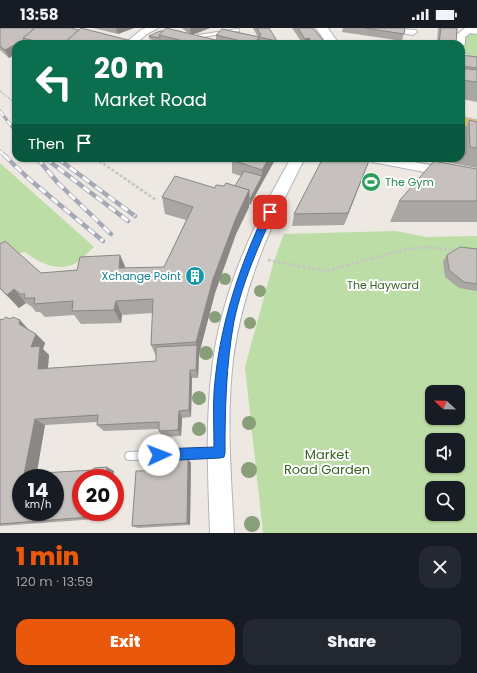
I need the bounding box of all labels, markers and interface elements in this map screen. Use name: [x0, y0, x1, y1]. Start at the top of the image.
text: 13:58: [20, 4, 58, 25]
text: 20 m: [94, 49, 164, 88]
icon: left: [28, 56, 80, 108]
text: Market Road: [94, 87, 207, 112]
icon: arrive: [73, 132, 95, 154]
text: Then: [28, 133, 65, 154]
sports icon: The Gym: [360, 171, 382, 193]
place label: The Gym: [385, 174, 434, 190]
pin: [253, 195, 287, 229]
icon: arrive: [259, 201, 281, 223]
building icon: Xchange Point: [184, 265, 206, 287]
place label: Xchange Point: [102, 268, 181, 284]
park label: The Hayward: [347, 277, 419, 293]
north arrow: [425, 385, 465, 425]
map controls: [425, 385, 465, 521]
button: sound: [425, 433, 465, 473]
position arrow: [138, 434, 180, 476]
park label: Market Road Garden: [284, 445, 370, 479]
speed limit sign: 20: [72, 469, 124, 521]
text: 14: [27, 476, 49, 504]
button: search: [425, 481, 465, 521]
text: km/h: [25, 497, 51, 512]
text: 1 min: [16, 540, 79, 573]
button: close: [419, 546, 461, 588]
text: 120 m · 13:59: [16, 572, 93, 591]
button: Exit: [16, 619, 235, 665]
button: Share: [243, 619, 461, 665]

